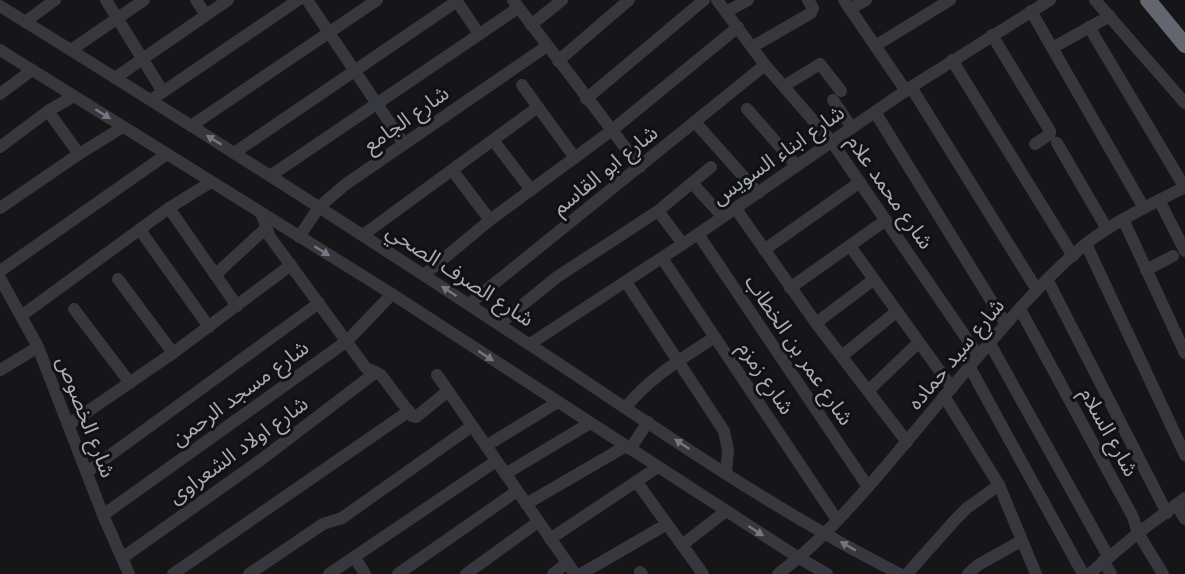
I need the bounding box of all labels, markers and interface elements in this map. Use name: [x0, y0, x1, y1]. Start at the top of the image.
street label: شارع الجامع: [359, 81, 455, 160]
street label: شارع ابناء السويس: [707, 100, 851, 212]
one-way arrow: [95, 109, 111, 120]
street label: شارع ابو القاسم: [548, 120, 664, 222]
street label: شارع محمد علام: [839, 130, 938, 256]
one-way arrow: [206, 135, 222, 146]
street label: شارع الصرف الصحي: [380, 218, 538, 335]
one-way arrow: [314, 245, 330, 256]
street label: شارع عمر بن الخطاب: [737, 270, 858, 431]
one-way arrow: [441, 286, 457, 297]
street label: شارع سيد حماده: [903, 294, 1012, 416]
street label: شارع مسجد الرحمن: [167, 335, 315, 453]
street label: شارع زمزم: [730, 337, 799, 421]
one-way arrow: [478, 350, 494, 362]
street label: شارع الخصوص: [49, 353, 120, 482]
street label: شارع السلام: [1071, 383, 1143, 483]
street label: شارع اولاد الشعراوى: [164, 391, 314, 511]
one-way arrow: [674, 439, 690, 450]
one-way arrow: [747, 525, 764, 536]
one-way arrow: [839, 541, 856, 551]

